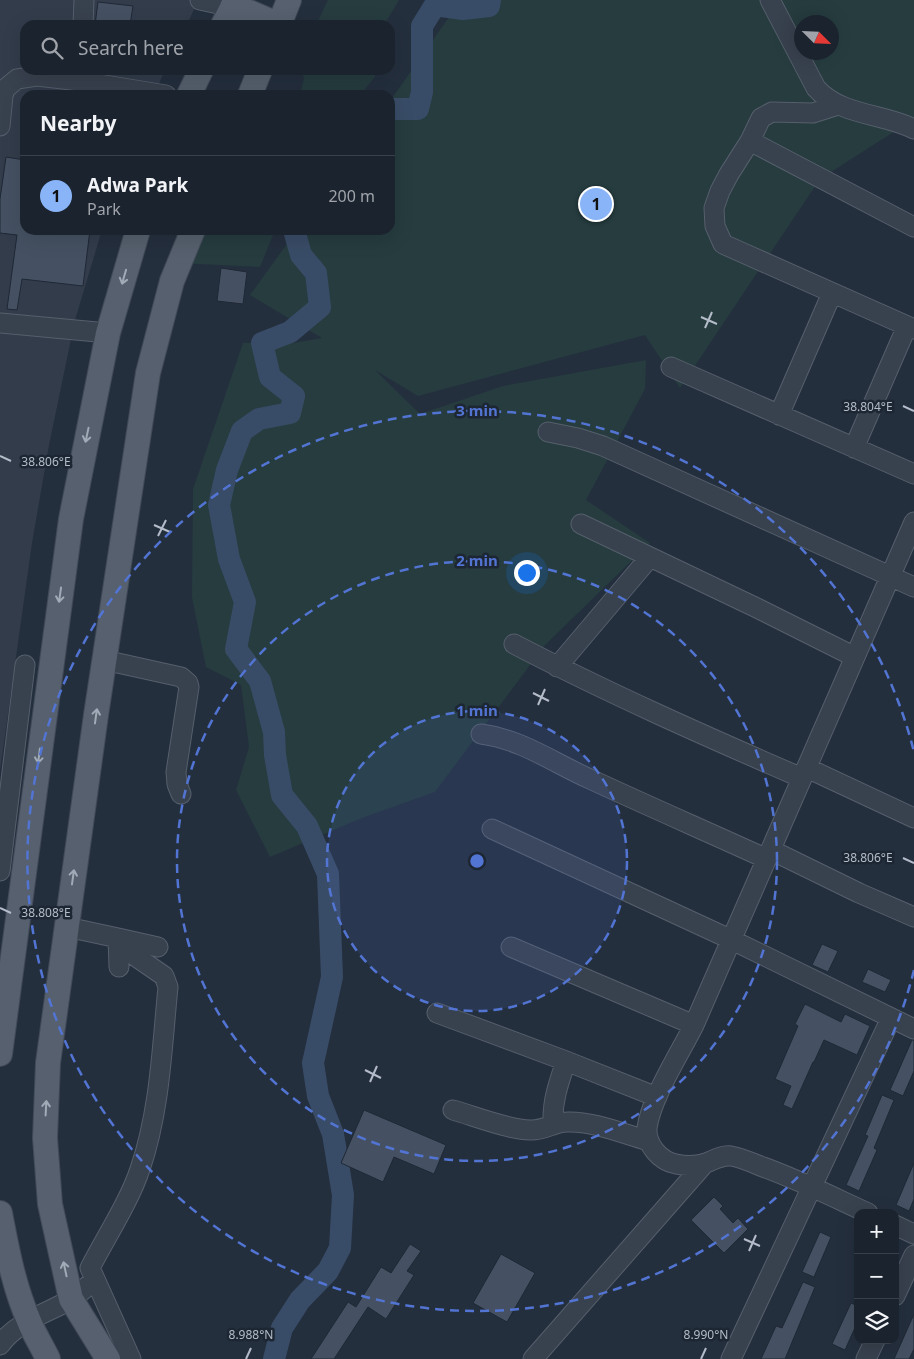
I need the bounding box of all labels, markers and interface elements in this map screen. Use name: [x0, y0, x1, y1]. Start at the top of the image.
north arrow: [794, 15, 839, 60]
search box: [20, 20, 395, 75]
icon: search: [38, 34, 66, 62]
text: Search here: [78, 35, 184, 61]
text: Nearby: [40, 109, 116, 137]
text: Adwa Park: [87, 172, 188, 198]
text: 1: [51, 185, 61, 207]
text: 200 m: [328, 185, 375, 207]
pin: 1: [580, 185, 612, 223]
text: Park: [87, 198, 121, 220]
one-way arrow: [119, 268, 128, 284]
text: 38.804°E: [843, 398, 893, 415]
text: 3 min: [456, 400, 498, 420]
one-way arrow: [82, 426, 91, 442]
text: 38.806°E: [21, 453, 71, 470]
text: 2 min: [456, 550, 498, 570]
your location: [514, 560, 540, 586]
one-way arrow: [55, 587, 65, 603]
text: 1 min: [456, 700, 498, 720]
one-way arrow: [91, 709, 101, 725]
one-way arrow: [33, 748, 43, 764]
text: 38.806°E: [843, 849, 893, 866]
centre of rings: [468, 852, 486, 870]
one-way arrow: [69, 870, 79, 886]
text: 38.808°E: [21, 904, 71, 921]
one-way arrow: [41, 1100, 50, 1116]
map controls: [854, 1209, 899, 1344]
button: +: [854, 1209, 899, 1254]
button: −: [854, 1254, 899, 1299]
one-way arrow: [60, 1261, 69, 1277]
button: layers: [854, 1299, 899, 1344]
text: 8.988°N: [229, 1326, 273, 1343]
text: 8.990°N: [684, 1326, 728, 1343]

